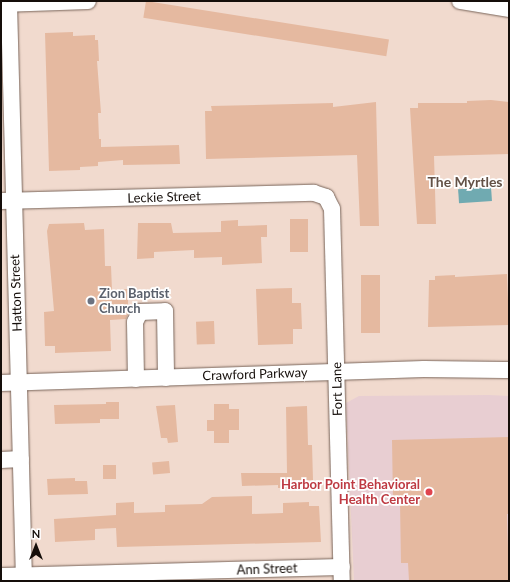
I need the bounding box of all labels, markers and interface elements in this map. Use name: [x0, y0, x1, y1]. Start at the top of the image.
district label: The Myrtles: [427, 174, 503, 190]
street label: Leckie Street: [127, 188, 201, 206]
street label: Hatton Street: [7, 254, 25, 332]
place label: Zion Baptist Church: [99, 286, 169, 317]
marker: Zion Baptist Church: [86, 296, 96, 306]
street label: Fort Lane: [329, 362, 345, 416]
street label: Crawford Parkway: [202, 364, 308, 384]
place label: Harbor Point Behavioral Health Center: [281, 477, 420, 508]
marker: Harbor Point Behavioral Health Center: [423, 486, 435, 498]
north arrow: [16, 526, 56, 566]
text: N: [32, 527, 40, 540]
street label: Ann Street: [236, 560, 298, 578]

